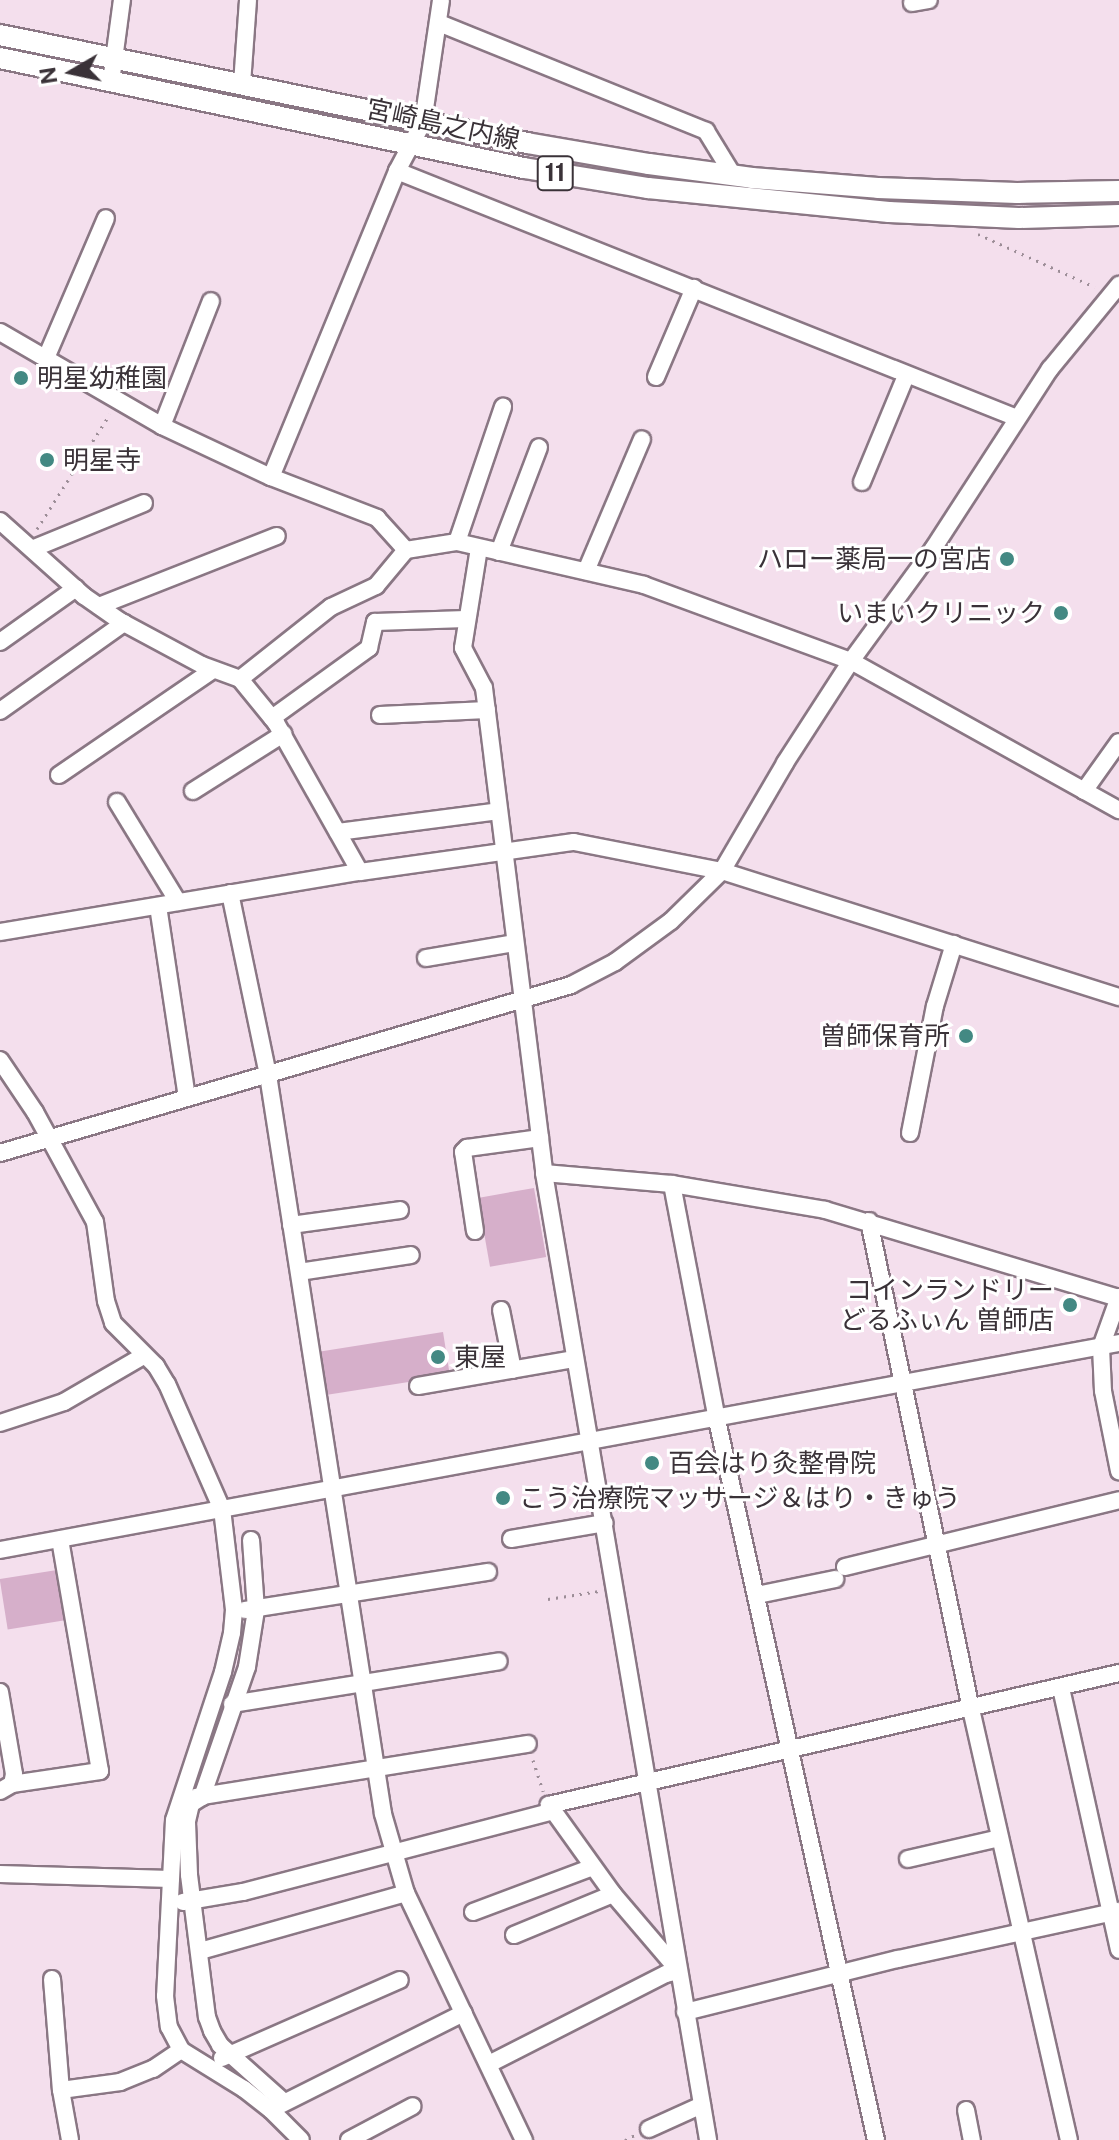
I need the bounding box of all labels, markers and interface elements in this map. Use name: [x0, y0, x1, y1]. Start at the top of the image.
north arrow: [32, 32, 112, 112]
text: N: [34, 65, 62, 86]
street label: 宮崎島之内線: [363, 93, 523, 155]
road number: 11: [535, 153, 575, 193]
place label: 明星幼稚園: [37, 362, 167, 394]
marker: 明星幼稚園: [12, 369, 30, 387]
place label: 明星寺: [63, 444, 141, 476]
marker: 明星寺: [38, 451, 56, 469]
place label: ハロー薬局一の宮店: [757, 543, 991, 575]
marker: ハロー薬局一の宮店: [998, 550, 1016, 568]
place label: いまいクリニック: [837, 597, 1045, 629]
marker: いまいクリニック: [1052, 604, 1070, 622]
place label: 曽師保育所: [820, 1020, 950, 1052]
marker: 曽師保育所: [957, 1027, 975, 1045]
place label: コインランドリー どるふぃん 曽師店: [840, 1274, 1054, 1336]
marker: コインランドリー どるふぃん 曽師店: [1061, 1296, 1079, 1314]
place label: 東屋: [454, 1341, 506, 1373]
marker: 東屋: [429, 1348, 447, 1366]
place label: 百会はり灸整骨院: [668, 1447, 876, 1479]
marker: 百会はり灸整骨院: [643, 1454, 661, 1472]
place label: こう治療院マッサージ＆はり・きゅう: [519, 1482, 961, 1514]
marker: こう治療院マッサージ＆はり・きゅう: [494, 1489, 512, 1507]

